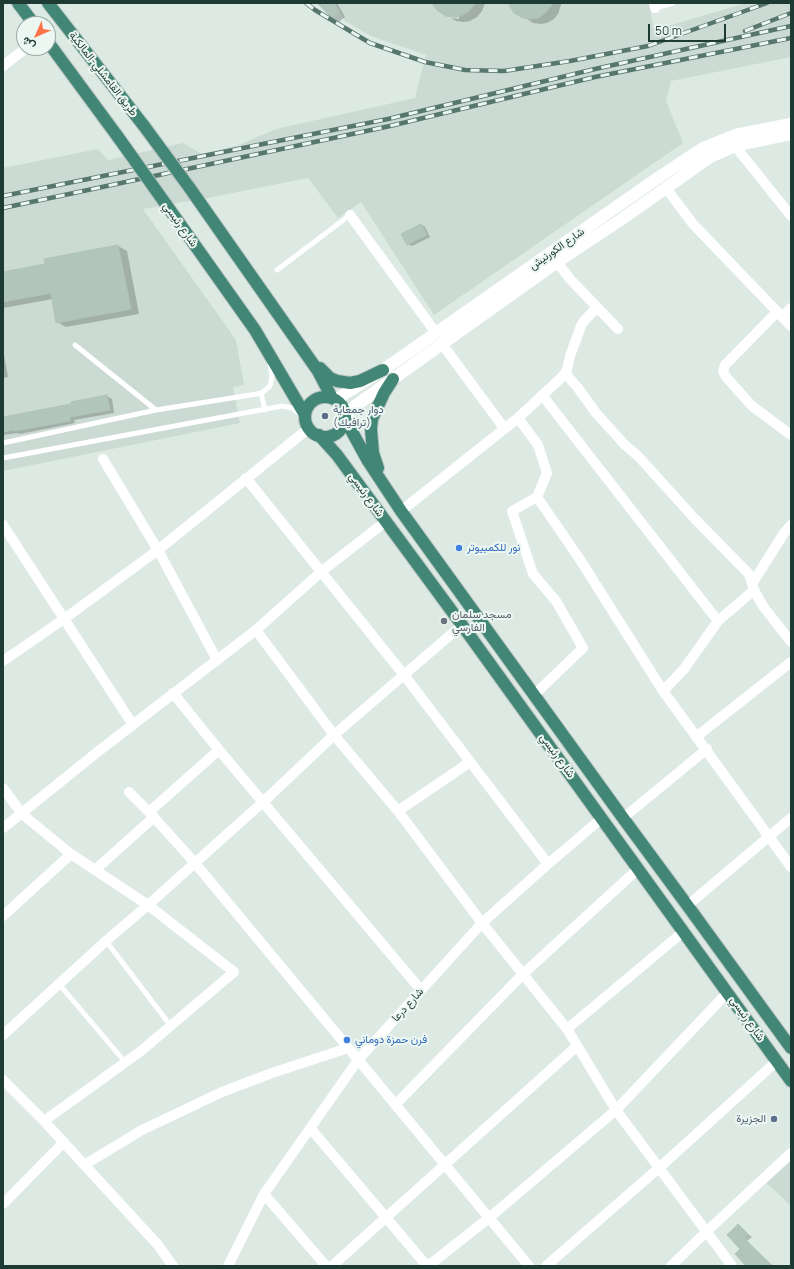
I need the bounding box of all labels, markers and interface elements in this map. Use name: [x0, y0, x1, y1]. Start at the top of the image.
north arrow: [16, 16, 56, 56]
scale bar: [650, 16, 728, 42]
text: 50 m: [655, 22, 682, 39]
street label: طريق القامشلي-المالكية: [66, 29, 140, 119]
text: ش: [18, 34, 38, 54]
street label: شارع رئيسي: [160, 200, 200, 250]
street label: شارع الكورنيش: [527, 225, 587, 273]
place label: دوار جمعاية (ترافيك): [333, 403, 384, 429]
marker: دوار جمعاية (ترافيك): [320, 411, 330, 421]
street label: شارع رئيسي: [346, 470, 386, 520]
place label: نور للكمبيوتر: [467, 541, 520, 555]
marker: نور للكمبيوتر: [454, 543, 464, 553]
place label: مسجد سلمان الفارسي: [452, 608, 511, 634]
marker: مسجد سلمان الفارسي: [439, 616, 449, 626]
street label: شارع رئيسي: [537, 731, 577, 781]
street label: شارع درعا: [389, 985, 427, 1025]
street label: شارع رئيسي: [727, 994, 767, 1044]
place label: فرن حمزة دوماني: [355, 1033, 427, 1047]
marker: فرن حمزة دوماني: [342, 1035, 352, 1045]
place label: الجزيرة: [736, 1112, 766, 1126]
marker: الجزيرة: [769, 1114, 779, 1124]

